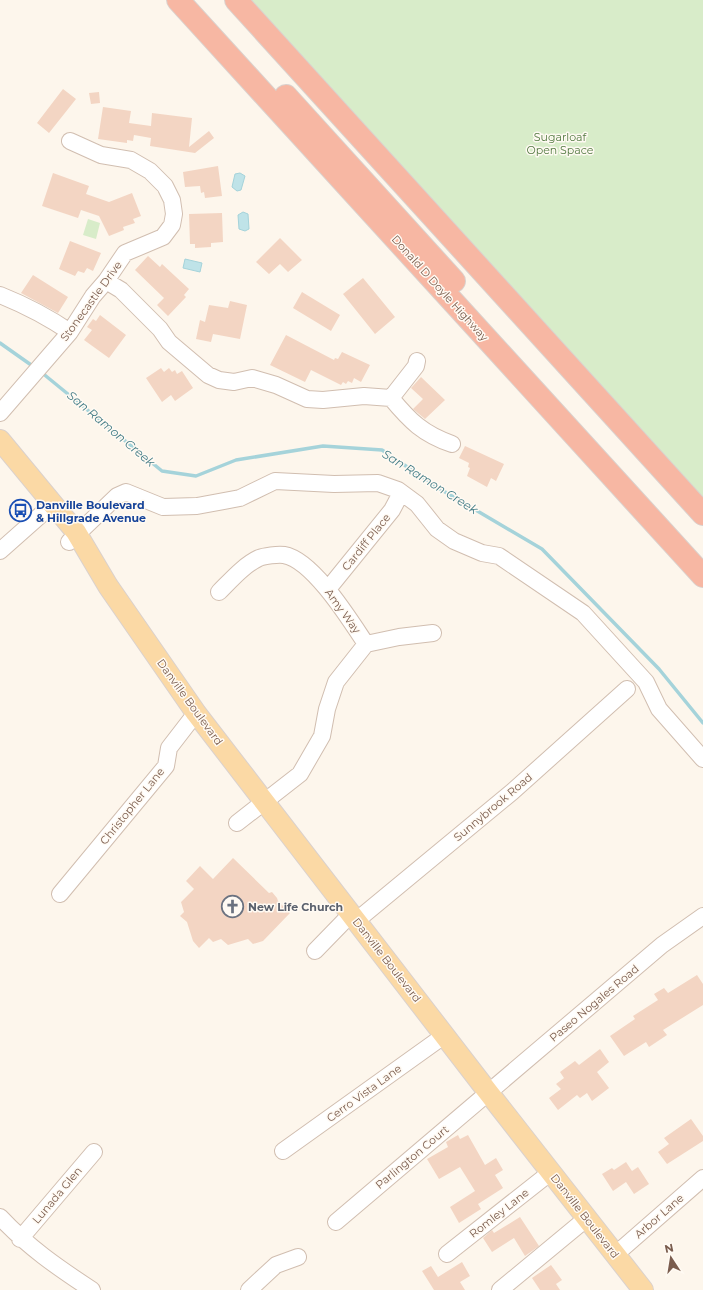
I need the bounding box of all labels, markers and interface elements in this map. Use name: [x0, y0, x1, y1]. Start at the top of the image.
park label: Sugarloaf Open Space: [526, 130, 594, 157]
street label: Donald D Doyle Highway: [389, 232, 491, 344]
street label: Stonecastle Drive: [57, 258, 125, 344]
water label: San Ramon Creek: [64, 388, 159, 470]
water label: San Ramon Creek: [380, 446, 482, 518]
bus stop icon: Danville Boulevard & Hillgrade Avenue: [8, 498, 34, 524]
place label: Danville Boulevard & Hillgrade Avenue: [36, 498, 146, 525]
street label: Cardiff Place: [339, 510, 393, 573]
street label: Amy Way: [322, 586, 364, 636]
street label: Danville Boulevard: [154, 656, 226, 748]
street label: Christopher Lane: [97, 764, 168, 847]
street label: Sunnybrook Road: [451, 770, 535, 844]
church icon: New Life Church: [220, 894, 246, 920]
place label: New Life Church: [248, 900, 343, 914]
street label: Danville Boulevard: [350, 915, 424, 1005]
street label: Paseo Nogales Road: [546, 961, 642, 1045]
street label: Cerro Vista Lane: [324, 1061, 404, 1125]
street label: Parlington Court: [372, 1122, 452, 1192]
street label: Lunada Glen: [29, 1164, 85, 1226]
street label: Danville Boulevard: [548, 1171, 622, 1261]
street label: Romley Lane: [466, 1185, 532, 1241]
street label: Arbor Lane: [631, 1191, 687, 1241]
north arrow: [651, 1238, 691, 1278]
text: N: [663, 1240, 675, 1256]

